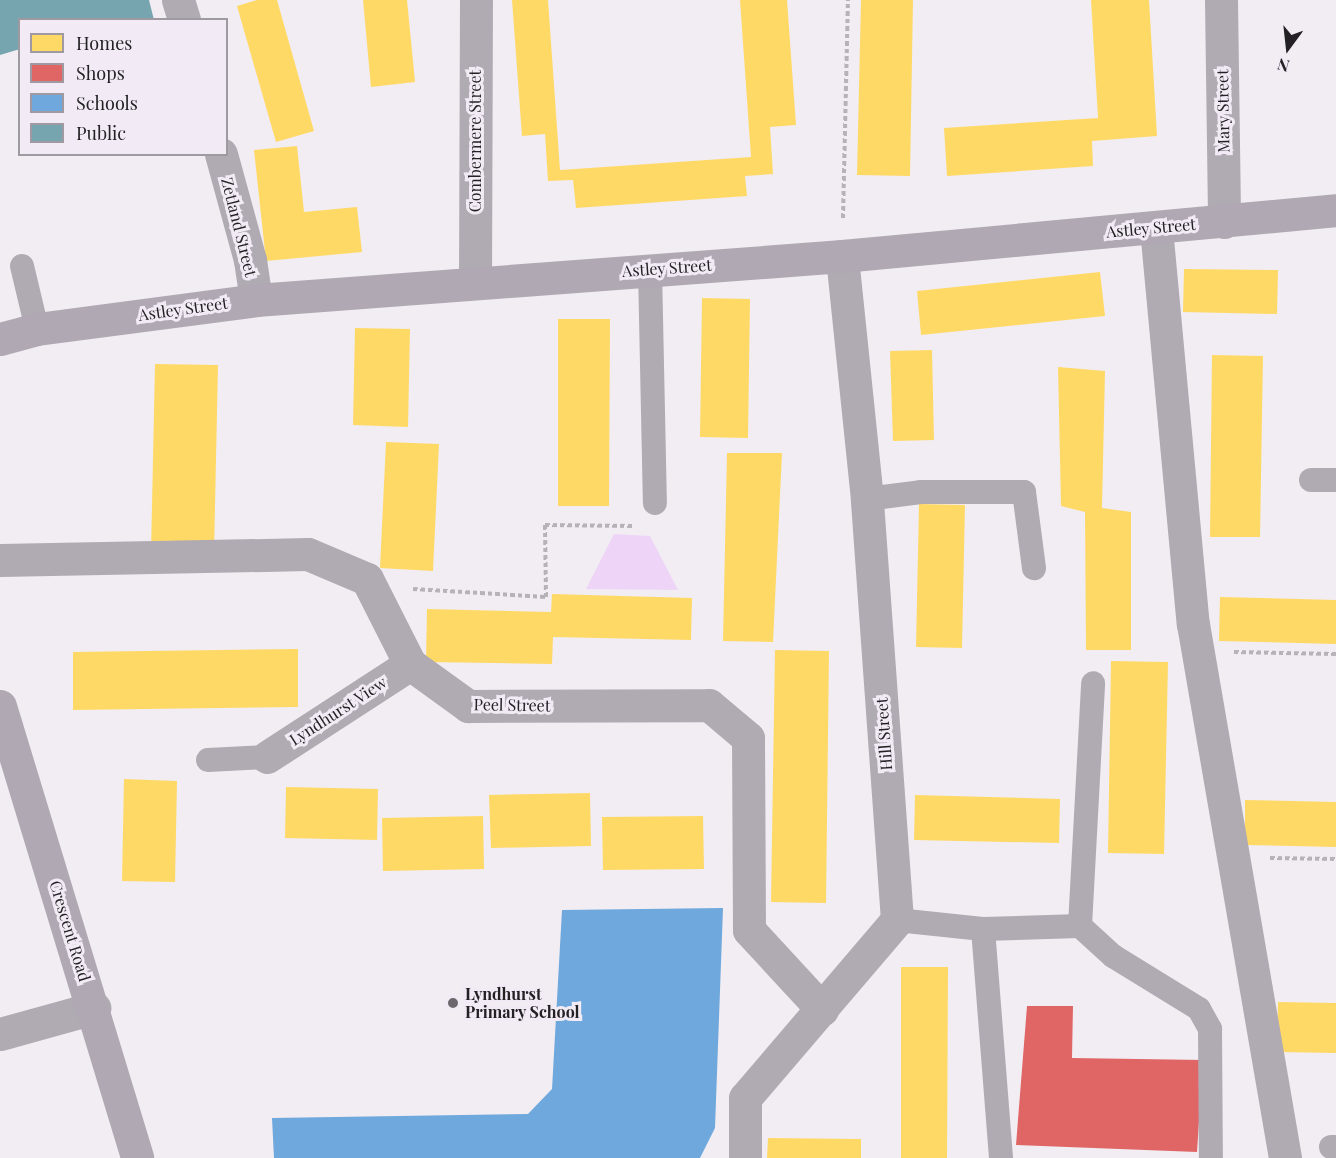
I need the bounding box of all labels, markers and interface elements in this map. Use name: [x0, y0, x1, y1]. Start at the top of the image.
legend: [18, 18, 228, 156]
north arrow: [1258, 18, 1318, 78]
text: Homes: [76, 31, 132, 55]
text: N: [1275, 54, 1292, 78]
text: Shops: [76, 61, 125, 85]
street label: Mary Street: [1213, 69, 1233, 153]
street label: Combermere Street: [465, 70, 485, 212]
text: Schools: [76, 91, 138, 115]
text: Public: [76, 121, 126, 145]
street label: Zetland Street: [217, 175, 261, 279]
street label: Astley Street: [1105, 215, 1197, 241]
street label: Astley Street: [621, 255, 713, 281]
street label: Astley Street: [137, 293, 229, 325]
street label: Lyndhurst View: [286, 672, 390, 750]
street label: Peel Street: [473, 695, 551, 715]
street label: Hill Street: [872, 697, 896, 771]
street label: Crescent Road: [46, 878, 94, 984]
place label: Lyndhurst Primary School: [465, 984, 580, 1022]
marker: Lyndhurst Primary School: [446, 996, 460, 1010]

